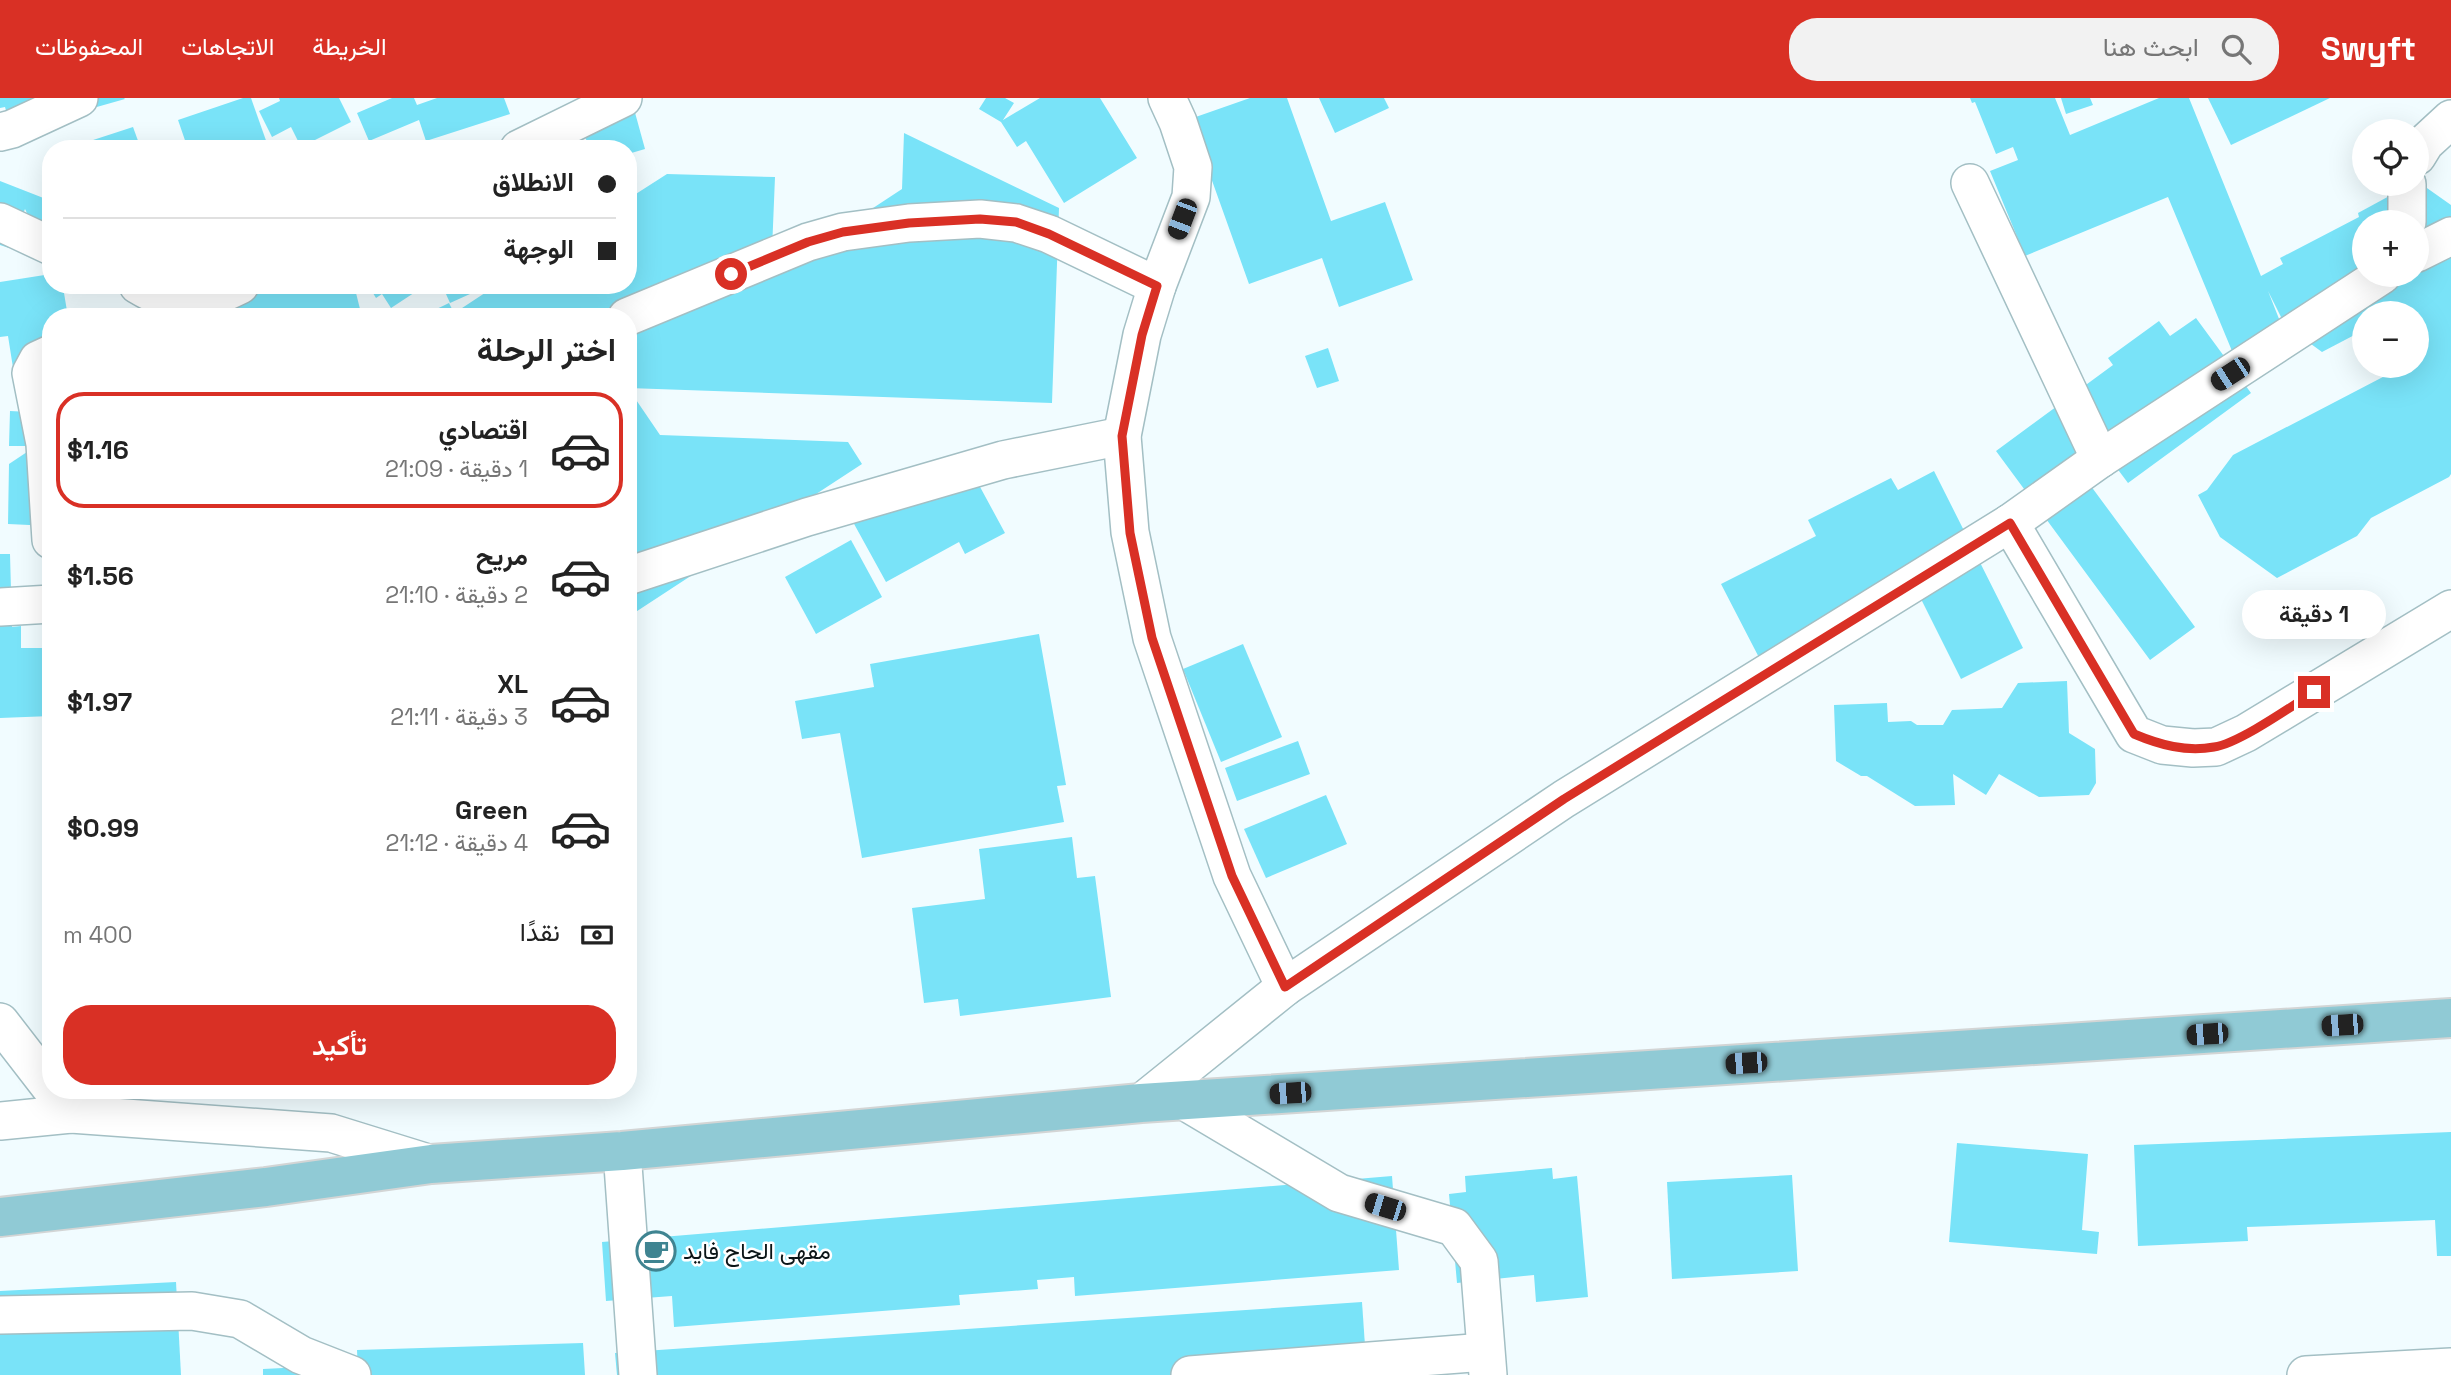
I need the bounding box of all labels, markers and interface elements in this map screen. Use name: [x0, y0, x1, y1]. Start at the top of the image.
search box: [1789, 18, 2279, 81]
text: Swyft: [2321, 28, 2416, 70]
text: ابحث هنا: [2103, 30, 2199, 64]
icon: search: [2217, 30, 2255, 68]
text: المحفوظات: [35, 31, 143, 62]
text: الاتجاهات: [181, 31, 274, 62]
text: الخريطة: [312, 31, 387, 62]
map controls: [2352, 119, 2429, 378]
button: locate: [2352, 119, 2429, 196]
text: الانطلاق: [492, 165, 574, 199]
car: [1165, 196, 1200, 242]
button: +: [2352, 210, 2429, 287]
text: الوجهة: [503, 232, 574, 266]
route start: [715, 258, 747, 290]
button: −: [2352, 301, 2429, 378]
text: اختر الرحلة: [477, 330, 616, 370]
car: [2207, 354, 2254, 394]
text: اقتصادي: [439, 413, 528, 447]
icon: car: [549, 419, 612, 482]
text: $1.16: [67, 433, 129, 467]
text: 1 دقيقة · 21:09: [385, 454, 528, 484]
text: مريح: [476, 539, 528, 573]
icon: car: [549, 545, 612, 608]
text: $1.56: [67, 559, 134, 593]
text: 2 دقيقة · 21:10: [385, 580, 528, 610]
callout: 1 دقيقة: [2242, 590, 2386, 640]
text: 1 دقيقة: [2279, 599, 2349, 629]
text: XL: [497, 667, 528, 701]
icon: car: [549, 671, 612, 734]
route end: [2298, 676, 2330, 708]
text: $1.97: [67, 685, 132, 719]
text: 3 دقيقة · 21:11: [390, 702, 528, 732]
text: Green: [455, 793, 528, 827]
icon: car: [549, 797, 612, 860]
text: $0.99: [67, 811, 139, 845]
text: 4 دقيقة · 21:12: [386, 828, 528, 858]
text: نقدًا: [520, 915, 560, 949]
icon: cash: [578, 916, 616, 954]
text: 400 m: [63, 920, 133, 950]
button: تأكيد: [63, 1005, 616, 1085]
car: [2321, 1013, 2364, 1037]
car: [2186, 1022, 2229, 1046]
car: [1725, 1051, 1768, 1075]
car: [1269, 1081, 1312, 1105]
car: [1362, 1191, 1409, 1223]
cafe icon: مقهى الحاج فايد: [635, 1230, 677, 1272]
place label: مقهى الحاج فايد: [683, 1236, 831, 1267]

